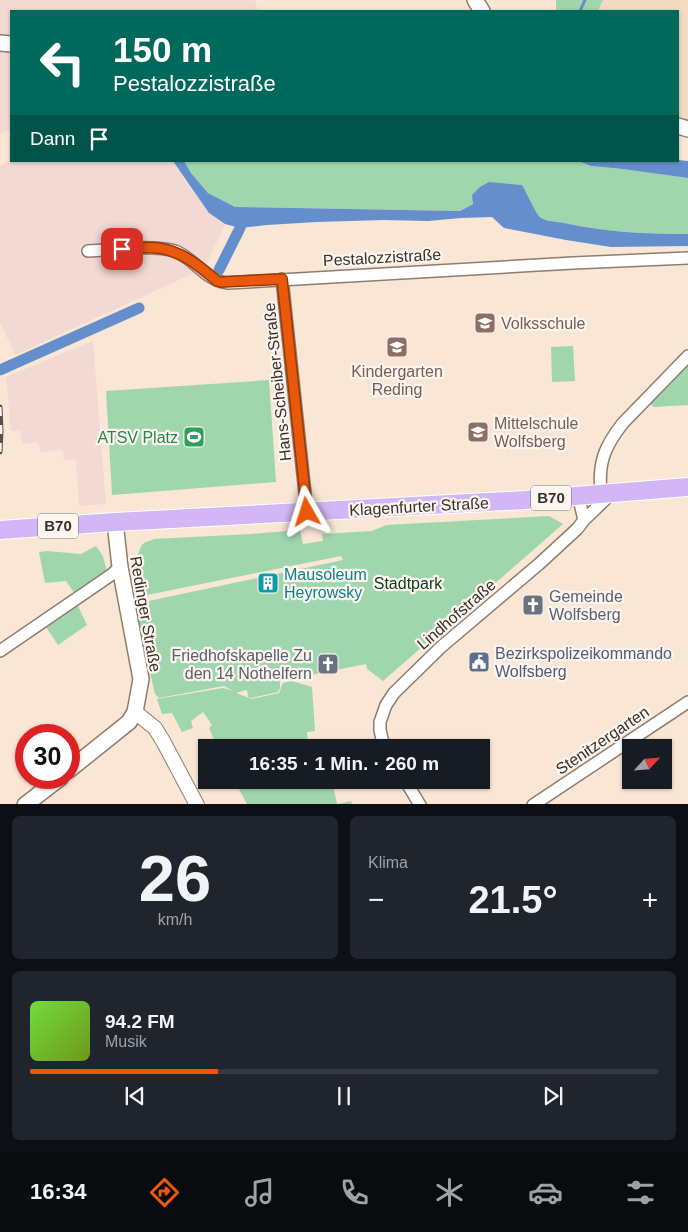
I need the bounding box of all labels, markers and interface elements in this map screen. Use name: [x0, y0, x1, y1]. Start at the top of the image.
icon: left: [30, 30, 95, 95]
text: 150 m: [113, 30, 212, 69]
text: Pestalozzistraße: [113, 71, 276, 96]
icon: arrive: [85, 125, 113, 153]
text: Dann: [30, 128, 75, 149]
pin: [101, 228, 143, 270]
icon: arrive: [108, 235, 136, 263]
street label: Pestalozzistraße: [323, 246, 442, 269]
street label: Hans-Scheiber-Straße: [261, 302, 294, 462]
school or university icon: Volksschule: [473, 311, 497, 335]
place label: Volksschule: [501, 315, 586, 332]
school or university icon: Kindergarten Reding: [385, 335, 409, 359]
place label: Kindergarten Reding: [351, 363, 443, 398]
place label: Mittelschule Wolfsberg: [494, 415, 579, 450]
school or university icon: Mittelschule Wolfsberg: [466, 420, 490, 444]
sports icon: ATSV Platz: [182, 425, 206, 449]
place label: ATSV Platz: [97, 429, 178, 446]
position arrow: [280, 485, 332, 537]
road number: B70: [531, 486, 571, 510]
street label: Klagenfurter Straße: [349, 494, 489, 519]
road number: B70: [38, 514, 78, 538]
street label: Redinger Straße: [127, 555, 164, 673]
place label: Mausoleum Heyrowsky: [284, 566, 367, 601]
building icon: Mausoleum Heyrowsky: [256, 571, 280, 595]
park label: Stadtpark: [374, 575, 443, 592]
street label: Lindhofstraße: [414, 576, 499, 653]
place label: Gemeinde Wolfsberg: [549, 588, 623, 623]
church icon: Gemeinde Wolfsberg: [521, 593, 545, 617]
place label: Bezirkspolizeikommando Wolfsberg: [495, 645, 672, 680]
place label: Friedhofskapelle Zu den 14 Nothelfern: [171, 647, 312, 682]
public building icon: Bezirkspolizeikommando Wolfsberg: [467, 650, 491, 674]
church icon: Friedhofskapelle Zu den 14 Nothelfern: [316, 652, 340, 676]
street label: Stenitzergarten: [553, 703, 652, 778]
speed limit sign: 30: [15, 724, 80, 789]
north arrow: [622, 739, 672, 789]
map controls: [622, 739, 672, 789]
text: 16:35 · 1 Min. · 260 m: [249, 753, 439, 774]
text: 26: [139, 842, 211, 915]
text: Klima: [368, 854, 408, 871]
text: 21.5°: [468, 879, 558, 921]
text: −: [368, 884, 384, 915]
text: +: [642, 884, 658, 915]
text: km/h: [158, 911, 192, 928]
text: 94.2 FM: [105, 1011, 175, 1032]
text: Musik: [105, 1033, 147, 1050]
icon: previous: [121, 1082, 149, 1110]
icon: pause: [330, 1082, 358, 1110]
icon: next: [539, 1082, 567, 1110]
icon: directions: [147, 1175, 182, 1210]
icon: music: [242, 1175, 277, 1210]
icon: phone: [337, 1175, 372, 1210]
icon: climate: [432, 1175, 467, 1210]
icon: car: [528, 1175, 563, 1210]
icon: filters: [623, 1175, 658, 1210]
text: 16:34: [30, 1179, 86, 1204]

